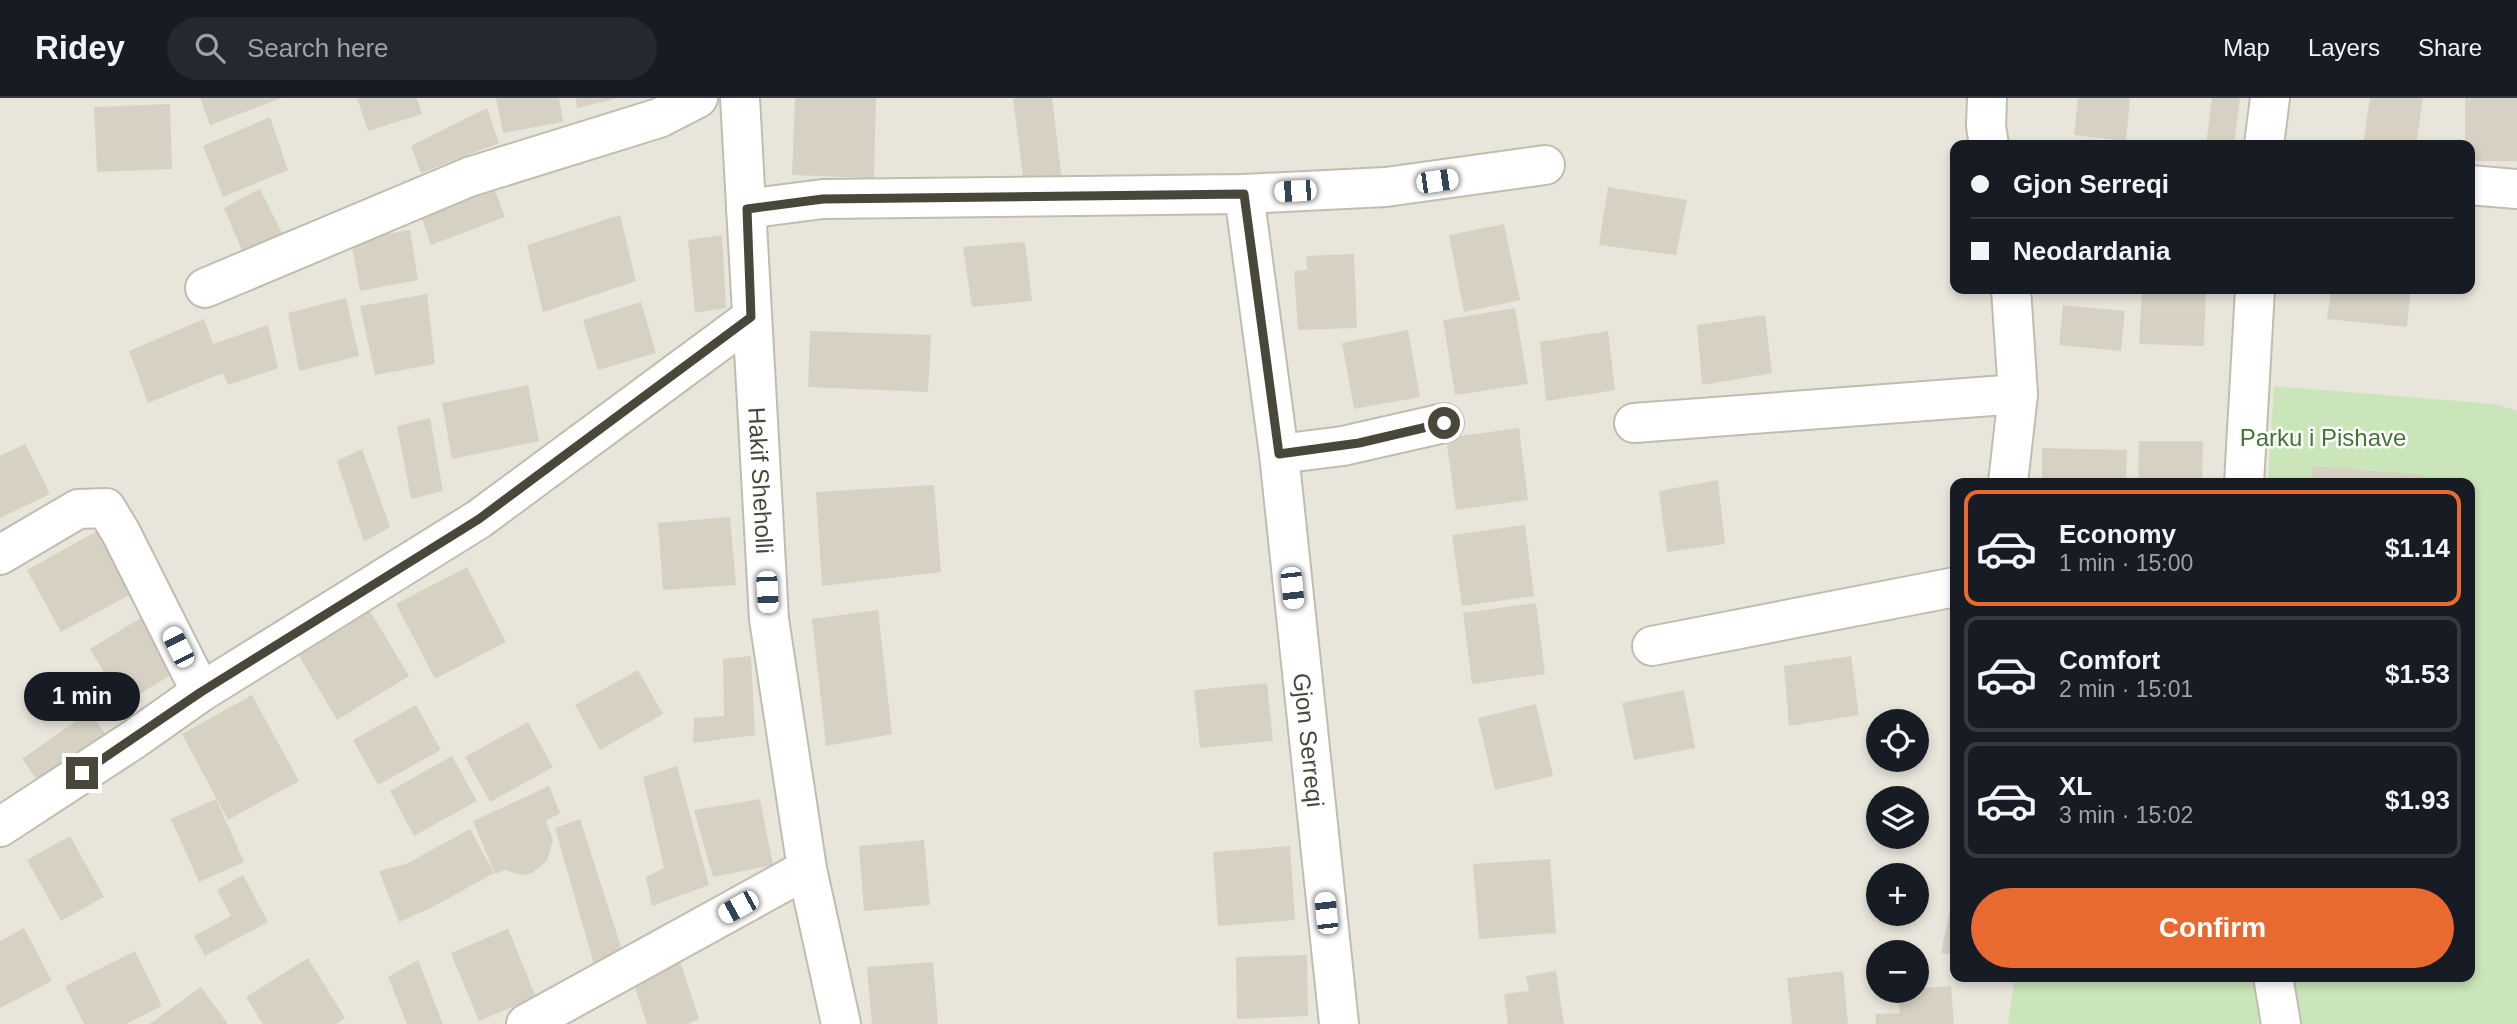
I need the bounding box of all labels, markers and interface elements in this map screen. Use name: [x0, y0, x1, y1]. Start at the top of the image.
search box: [167, 17, 657, 80]
text: Ridey: [35, 29, 125, 66]
icon: search: [191, 29, 229, 67]
text: Search here: [247, 33, 389, 63]
text: Map: [2223, 34, 2270, 61]
text: Layers: [2308, 34, 2380, 61]
text: Share: [2418, 34, 2482, 61]
car: [1415, 168, 1460, 194]
text: Gjon Serreqi: [2013, 169, 2169, 199]
car: [1274, 179, 1317, 203]
text: Neodardania: [2013, 236, 2171, 266]
street label: Hakif Sheholli: [744, 406, 779, 554]
route start: [1428, 407, 1460, 439]
park label: Parku i Pishave: [2240, 424, 2406, 451]
icon: car: [1975, 517, 2038, 580]
text: Economy: [2059, 519, 2176, 549]
text: $1.14: [2385, 533, 2450, 563]
text: 1 min · 15:00: [2059, 550, 2193, 576]
car: [1280, 566, 1305, 610]
car: [756, 570, 779, 614]
car: [160, 624, 197, 670]
icon: car: [1975, 643, 2038, 706]
text: Comfort: [2059, 645, 2160, 675]
text: $1.53: [2385, 659, 2450, 689]
callout: 1 min: [24, 672, 140, 720]
street label: Gjon Serreqi: [1289, 672, 1330, 809]
text: 2 min · 15:01: [2059, 676, 2193, 702]
text: 1 min: [52, 683, 112, 709]
map controls: [1866, 709, 1929, 1003]
button: locate: [1866, 709, 1929, 772]
route end: [66, 757, 98, 789]
icon: car: [1975, 769, 2038, 832]
text: XL: [2059, 771, 2092, 801]
text: $1.93: [2385, 785, 2450, 815]
button: layers: [1866, 786, 1929, 849]
text: 3 min · 15:02: [2059, 802, 2193, 828]
button: +: [1866, 863, 1929, 926]
car: [715, 888, 762, 926]
button: Confirm: [1971, 888, 2454, 968]
car: [1314, 891, 1339, 935]
button: −: [1866, 940, 1929, 1003]

